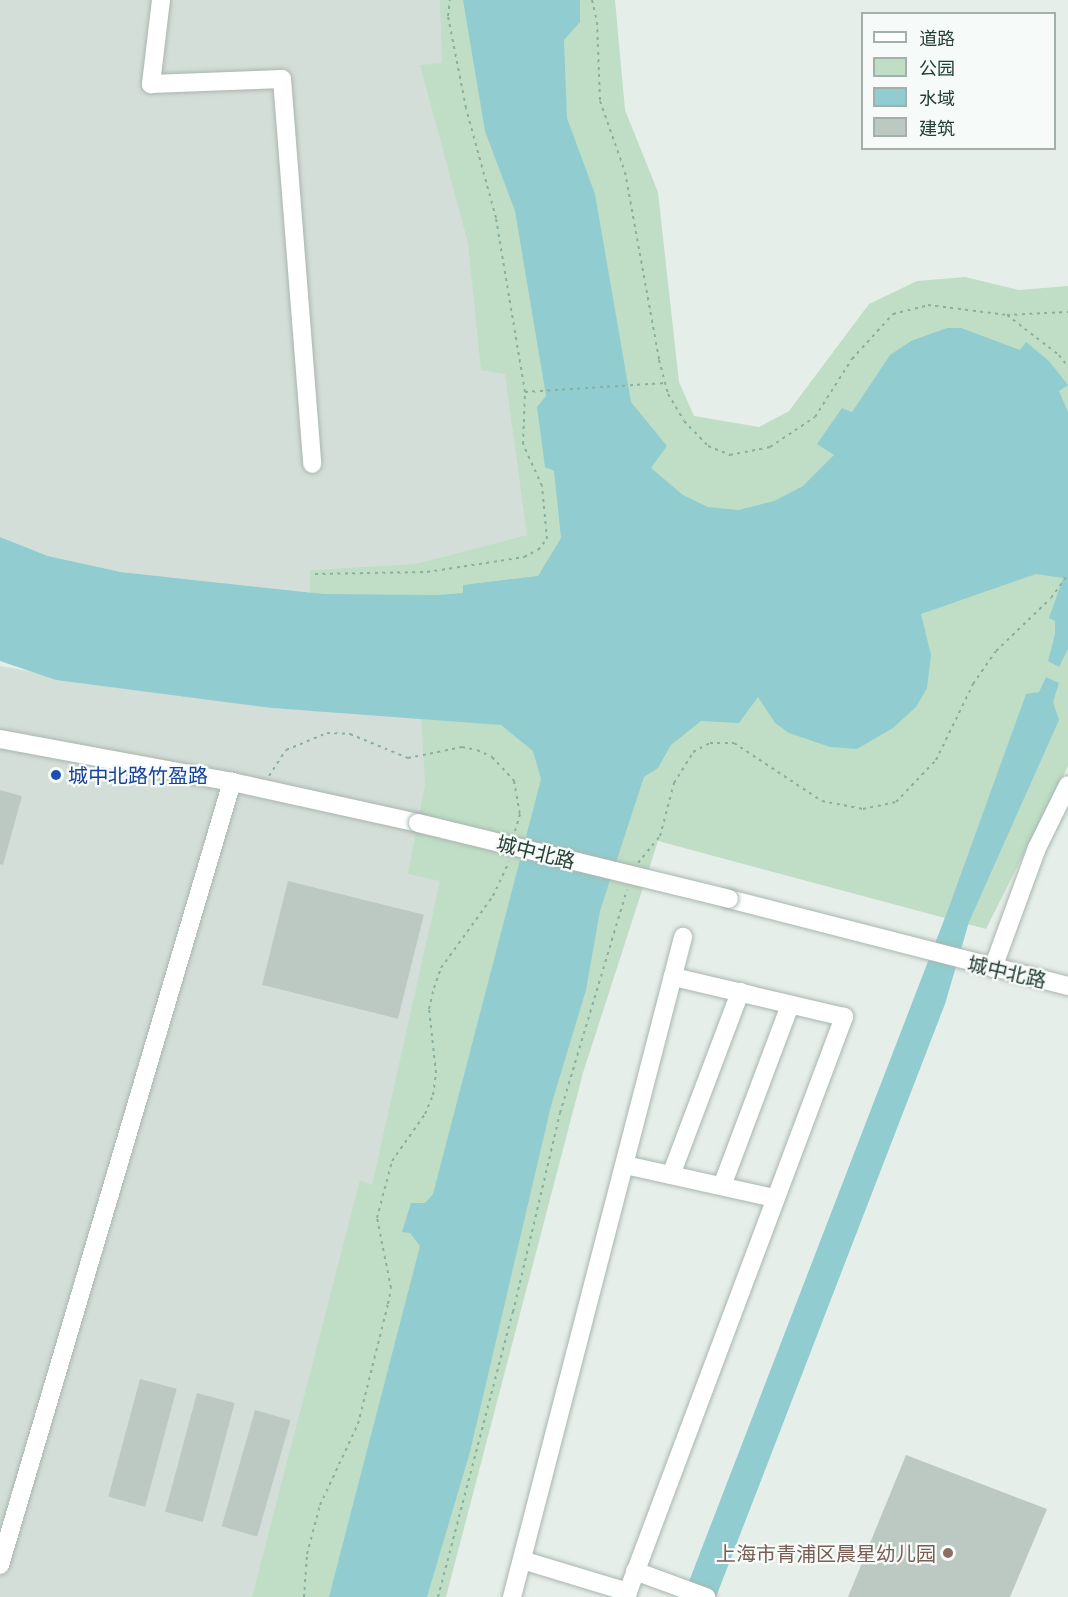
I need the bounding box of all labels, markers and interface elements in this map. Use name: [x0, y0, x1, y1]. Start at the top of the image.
legend: [861, 12, 1056, 150]
text: 道路: [919, 26, 955, 50]
text: 公园: [919, 56, 955, 80]
text: 水域: [919, 86, 955, 110]
text: 建筑: [919, 116, 955, 140]
place label: 城中北路竹盈路: [68, 763, 208, 787]
marker: 城中北路竹盈路: [49, 768, 63, 782]
street label: 城中北路: [494, 831, 578, 873]
street label: 城中北路: [965, 951, 1049, 993]
place label: 上海市青浦区晨星幼儿园: [716, 1541, 936, 1565]
marker: 上海市青浦区晨星幼儿园: [941, 1546, 955, 1560]

